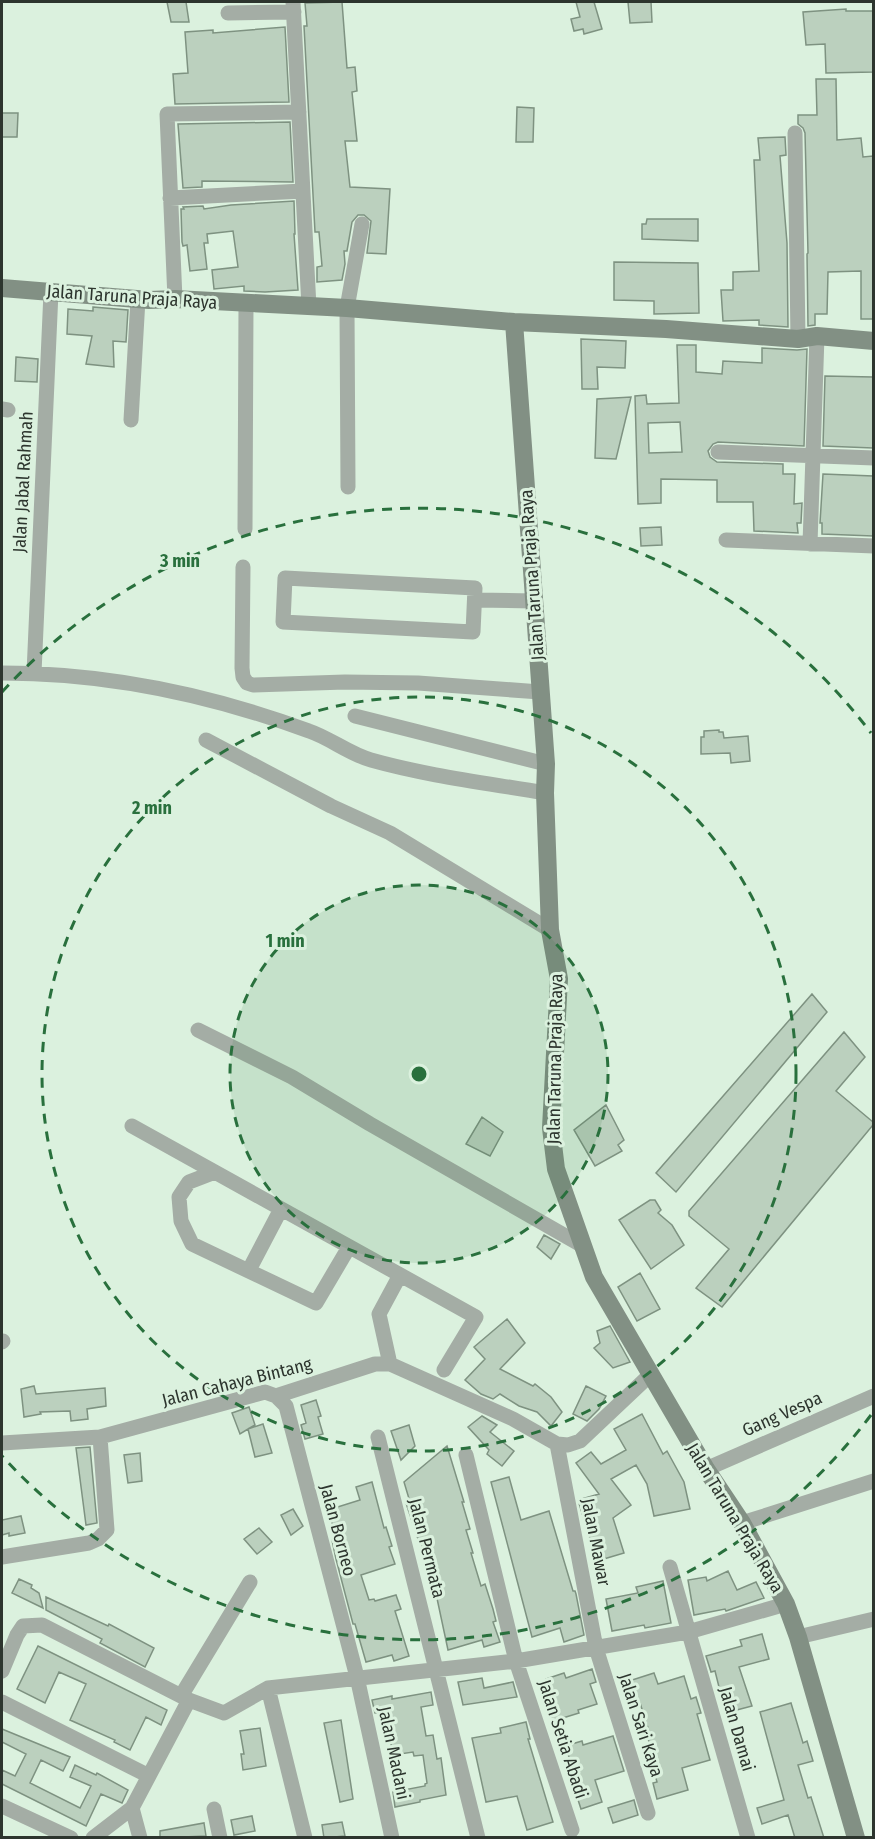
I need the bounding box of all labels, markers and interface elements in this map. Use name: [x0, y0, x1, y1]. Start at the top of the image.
street label: Jalan Taruna Praja Raya: [46, 280, 218, 314]
street label: Jalan Jabal Rahmah: [8, 411, 38, 553]
street label: Jalan Taruna Praja Raya: [515, 489, 549, 661]
text: 3 min: [159, 550, 200, 572]
text: 2 min: [131, 797, 172, 819]
text: 1 min: [265, 930, 305, 952]
street label: Jalan Taruna Praja Raya: [543, 973, 567, 1145]
centre of rings: [409, 1064, 429, 1084]
street label: Jalan Cahaya Bintang: [160, 1353, 315, 1411]
street label: Gang Vespa: [739, 1387, 825, 1441]
street label: Jalan Taruna Praja Raya: [682, 1439, 789, 1597]
street label: Jalan Borneo: [315, 1482, 361, 1578]
street label: Jalan Permata: [404, 1496, 450, 1600]
street label: Jalan Mawar: [577, 1496, 615, 1588]
street label: Jalan Sari Kaya: [614, 1670, 668, 1780]
street label: Jalan Setia Abadi: [533, 1677, 593, 1801]
street label: Jalan Damai: [714, 1684, 760, 1774]
street label: Jalan Madani: [373, 1704, 415, 1802]

